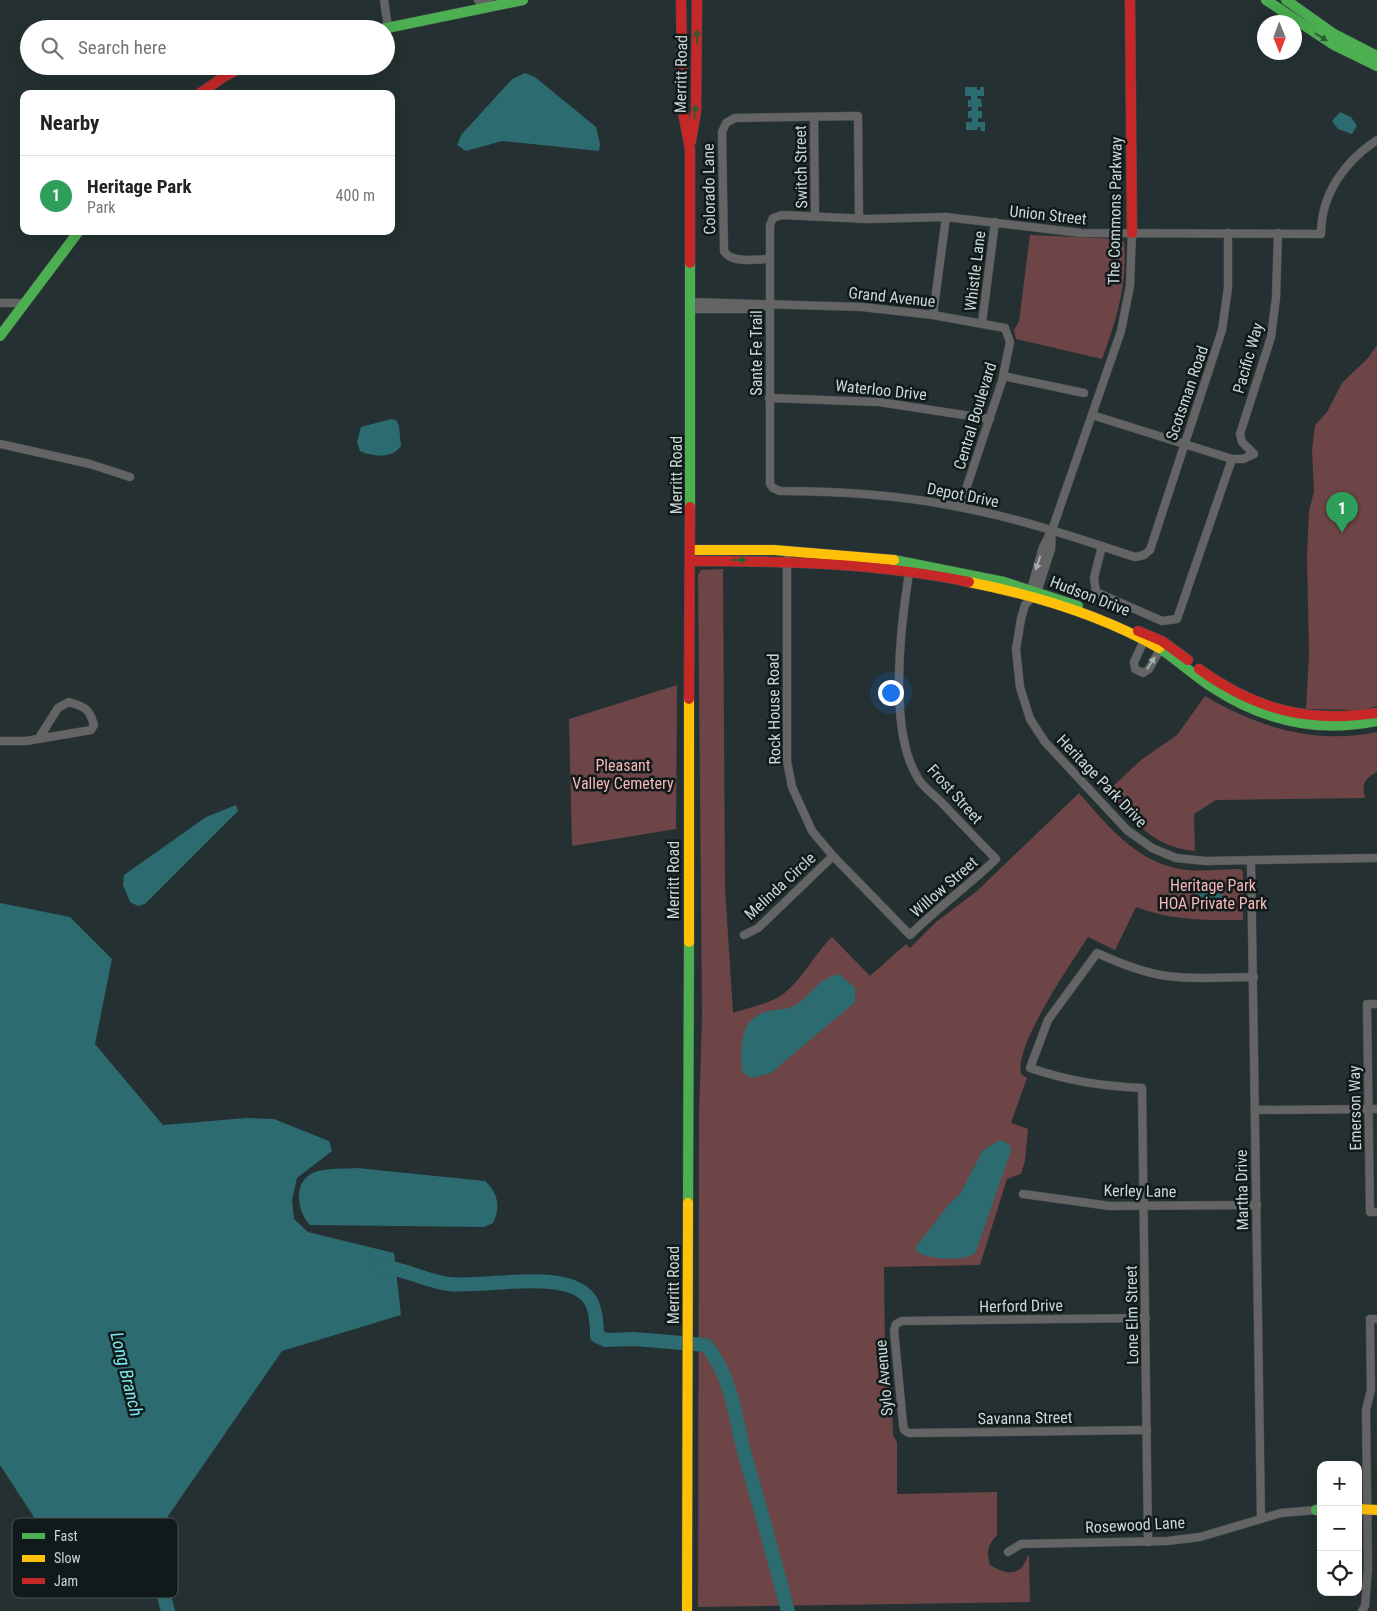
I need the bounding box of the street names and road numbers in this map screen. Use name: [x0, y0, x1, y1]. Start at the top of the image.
street label: Merritt Road: [671, 35, 691, 113]
street label: Switch Street: [791, 125, 811, 209]
street label: The Commons Parkway: [1104, 136, 1126, 285]
street label: Colorado Lane: [699, 143, 719, 235]
street label: Union Street: [1009, 202, 1088, 229]
street label: Whistle Lane: [961, 230, 989, 312]
street label: Grand Avenue: [848, 283, 936, 311]
street label: Sante Fe Trail: [747, 310, 766, 396]
street label: Pacific Way: [1229, 320, 1267, 395]
street label: Scotsman Road: [1162, 343, 1212, 443]
street label: Central Boulevard: [950, 360, 1000, 472]
street label: Waterloo Drive: [834, 376, 928, 404]
street label: Merritt Road: [667, 436, 686, 514]
street label: Depot Drive: [925, 479, 1001, 511]
street label: Hudson Drive: [1047, 572, 1133, 620]
street label: Rock House Road: [764, 653, 784, 765]
street label: Heritage Park Drive: [1053, 731, 1151, 831]
street label: Frost Street: [923, 760, 987, 828]
street label: Merritt Road: [664, 841, 683, 919]
street label: Melinda Circle: [741, 848, 819, 924]
street label: Willow Street: [907, 852, 982, 921]
street label: Emerson Way: [1345, 1065, 1365, 1151]
street label: Martha Drive: [1232, 1149, 1252, 1231]
street label: Kerley Lane: [1103, 1181, 1177, 1201]
street label: Merritt Road: [664, 1246, 683, 1324]
street label: Lone Elm Street: [1122, 1265, 1142, 1365]
street label: Herford Drive: [979, 1296, 1063, 1316]
street label: Sylo Avenue: [871, 1339, 897, 1417]
street label: Savanna Street: [978, 1408, 1073, 1428]
street label: Rosewood Lane: [1085, 1513, 1185, 1537]

